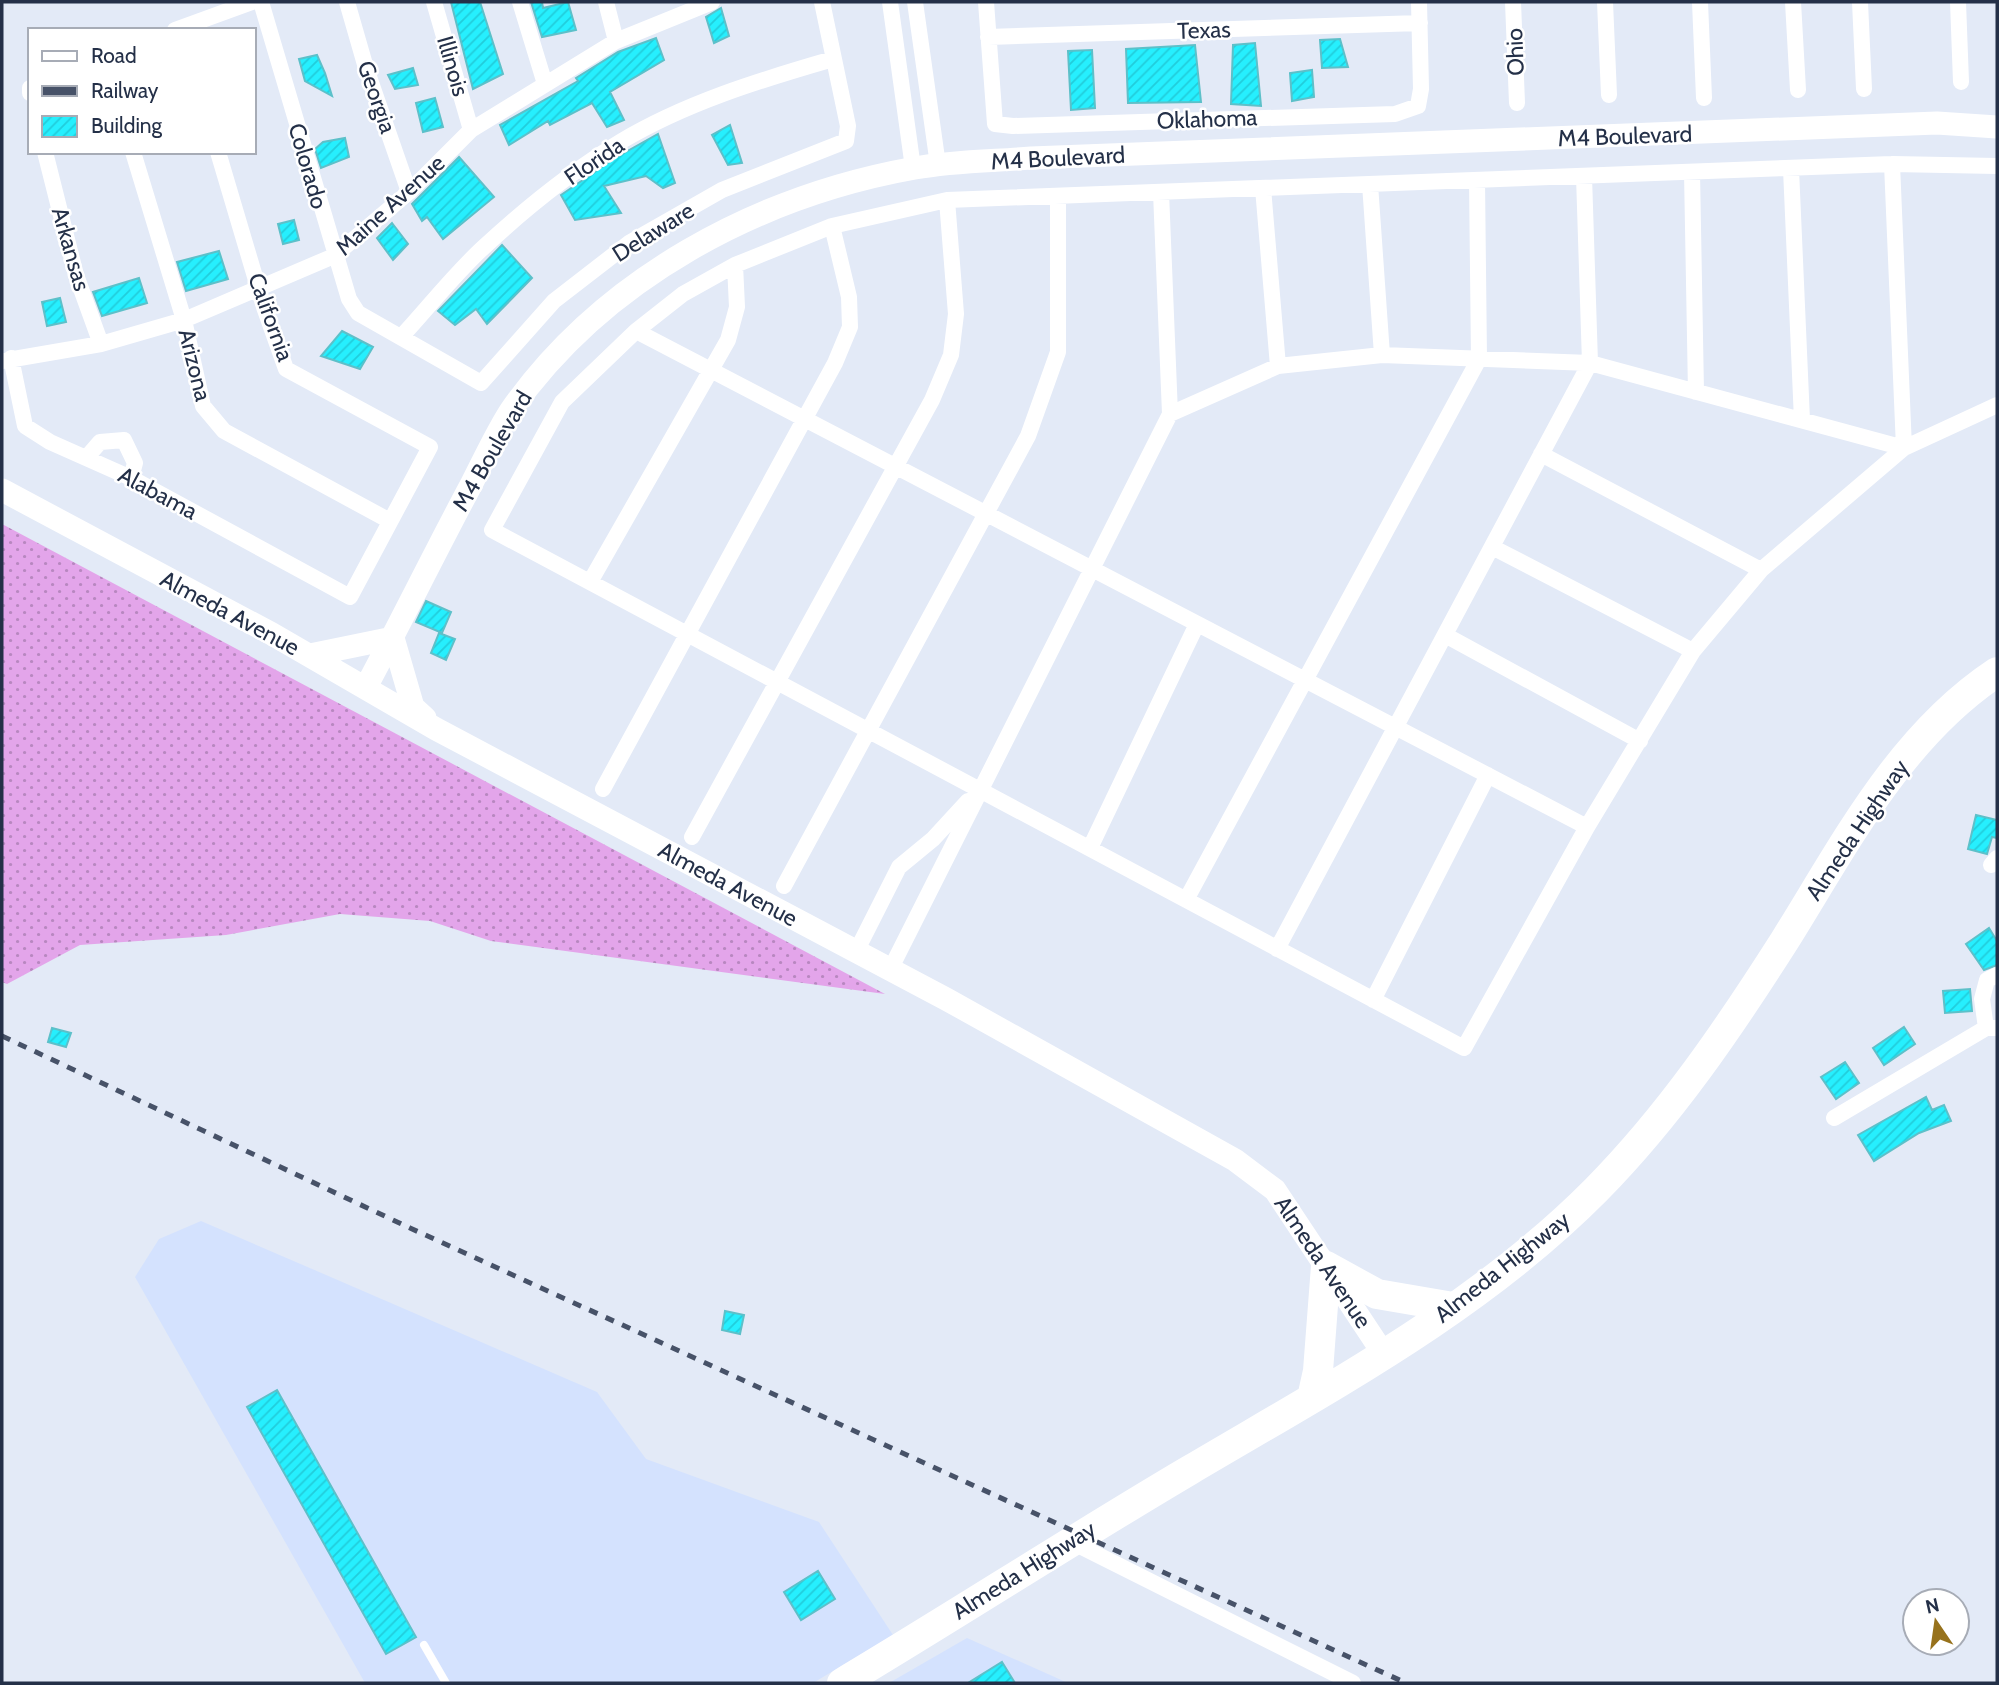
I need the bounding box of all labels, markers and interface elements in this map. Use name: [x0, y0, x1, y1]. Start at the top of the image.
street label: Texas: [1177, 15, 1231, 45]
legend: [28, 28, 256, 154]
street label: Ohio: [1500, 28, 1530, 76]
street label: Illinois: [431, 33, 475, 99]
text: Road: [91, 43, 137, 68]
street label: Georgia: [352, 57, 402, 137]
text: Railway: [91, 78, 159, 103]
street label: Oklahoma: [1156, 103, 1258, 135]
text: Building: [91, 113, 163, 138]
street label: Colorado: [282, 120, 334, 212]
street label: M4 Boulevard: [1557, 120, 1693, 152]
street label: Florida: [559, 131, 629, 191]
street label: M4 Boulevard: [990, 140, 1126, 176]
street label: Maine Avenue: [330, 149, 451, 261]
street label: Delaware: [607, 196, 699, 268]
street label: Arkansas: [46, 204, 96, 294]
street label: California: [242, 269, 300, 365]
street label: Arizona: [173, 326, 217, 404]
street label: M4 Boulevard: [446, 386, 538, 516]
street label: Alabama: [114, 461, 202, 525]
street label: Almeda Avenue: [156, 565, 304, 661]
street label: Almeda Highway: [1800, 754, 1915, 906]
street label: Almeda Avenue: [654, 836, 802, 932]
street label: Almeda Avenue: [1269, 1191, 1378, 1334]
street label: Almeda Highway: [1429, 1205, 1575, 1328]
street label: Almeda Highway: [947, 1515, 1101, 1625]
north arrow: [1901, 1587, 1971, 1657]
text: N: [1923, 1593, 1941, 1619]

